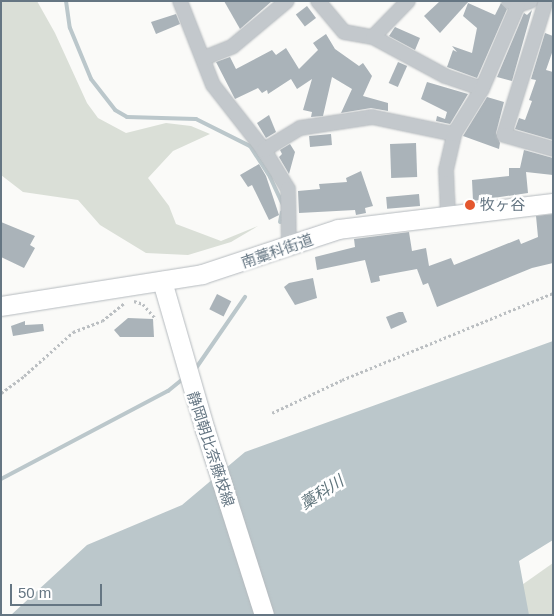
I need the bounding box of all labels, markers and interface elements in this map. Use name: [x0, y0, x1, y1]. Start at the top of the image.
place label: 牧ヶ谷: [480, 196, 525, 214]
marker: 牧ヶ谷: [464, 199, 476, 211]
street label: 南藁科街道: [239, 230, 315, 272]
street label: 静岡朝比奈藤枝線: [184, 389, 238, 509]
water label: 藁科川: [297, 472, 347, 514]
scale bar: [12, 574, 105, 606]
text: 50 m: [18, 584, 51, 601]

